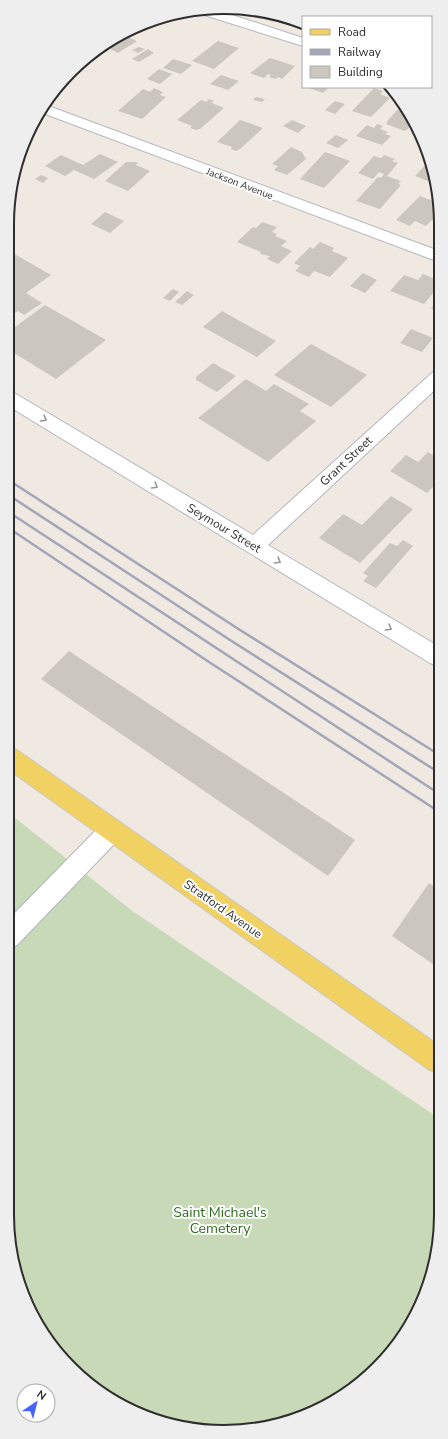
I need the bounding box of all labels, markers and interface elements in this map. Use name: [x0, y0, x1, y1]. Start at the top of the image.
legend: [302, 16, 432, 88]
text: Road: [338, 24, 366, 40]
text: Railway: [338, 44, 382, 60]
text: Building: [338, 64, 383, 80]
street label: Jackson Avenue: [203, 164, 275, 203]
one-way arrow: [40, 414, 47, 421]
street label: Grant Street: [316, 432, 376, 489]
one-way arrow: [151, 482, 158, 489]
street label: Seymour Street: [184, 500, 265, 557]
one-way arrow: [274, 556, 281, 563]
one-way arrow: [385, 623, 392, 630]
street label: Stratford Avenue: [181, 876, 265, 942]
park label: Saint Michael's Cemetery: [173, 1203, 267, 1238]
north arrow: [16, 1383, 56, 1423]
text: N: [34, 1387, 49, 1404]

